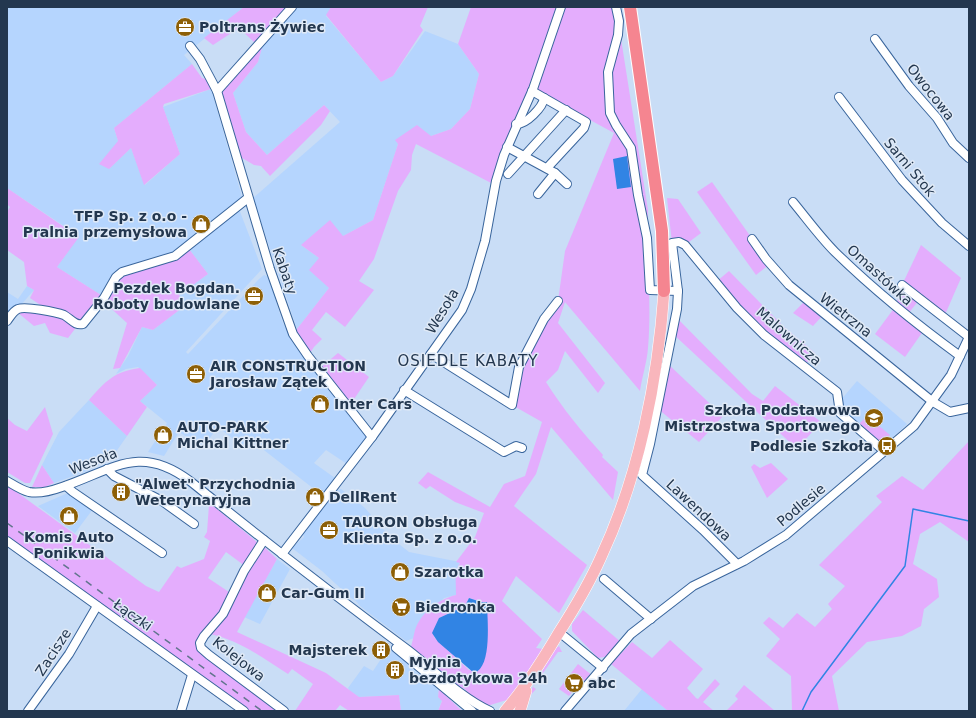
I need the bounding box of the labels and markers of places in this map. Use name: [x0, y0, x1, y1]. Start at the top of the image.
office icon: Poltrans Żywiec: [174, 16, 196, 38]
place label: Poltrans Żywiec: [199, 19, 325, 35]
place label: TFP Sp. z o.o - Pralnia przemysłowa: [23, 208, 187, 240]
shop icon: TFP Sp. z o.o - Pralnia przemysłowa: [190, 213, 212, 235]
place label: Pezdek Bogdan. Roboty budowlane: [93, 280, 240, 312]
office icon: Pezdek Bogdan. Roboty budowlane: [243, 285, 265, 307]
place label: AIR CONSTRUCTION Jarosław Zątek: [209, 358, 366, 390]
office icon: AIR CONSTRUCTION Jarosław Zątek: [185, 363, 207, 385]
shop icon: Inter Cars: [309, 393, 331, 415]
place label: Inter Cars: [334, 396, 412, 412]
place label: Szkoła Podstawowa Mistrzostwa Sportowego: [664, 402, 860, 434]
school or university icon: Szkoła Podstawowa Mistrzostwa Sportowego: [863, 407, 885, 429]
place label: AUTO-PARK Michal Kittner: [177, 419, 289, 451]
shop icon: AUTO-PARK Michal Kittner: [152, 424, 174, 446]
bus stop icon: Podlesie Szkoła: [876, 435, 898, 457]
place label: Podlesie Szkoła: [750, 438, 873, 454]
place label: "Alwet" Przychodnia Weterynaryjna: [135, 476, 296, 508]
building icon: "Alwet" Przychodnia Weterynaryjna: [110, 481, 132, 503]
shop icon: DellRent: [304, 486, 326, 508]
place label: DellRent: [329, 489, 397, 505]
shop icon: Komis Auto Ponikwia: [58, 505, 80, 527]
place label: TAURON Obsługa Klienta Sp. z o.o.: [343, 514, 477, 546]
office icon: TAURON Obsługa Klienta Sp. z o.o.: [318, 519, 340, 541]
place label: Komis Auto Ponikwia: [24, 529, 114, 561]
shop icon: Szarotka: [389, 561, 411, 583]
place label: Szarotka: [414, 564, 484, 580]
shop icon: Car-Gum II: [256, 582, 278, 604]
place label: Car-Gum II: [281, 585, 365, 601]
supermarket icon: Biedronka: [390, 596, 412, 618]
place label: Biedronka: [415, 599, 495, 615]
building icon: Majsterek: [370, 639, 392, 661]
place label: Majsterek: [289, 642, 368, 658]
place label: Myjnia bezdotykowa 24h: [409, 654, 547, 686]
building icon: Myjnia bezdotykowa 24h: [384, 659, 406, 681]
supermarket icon: abc: [563, 672, 585, 694]
place label: abc: [588, 675, 616, 691]

